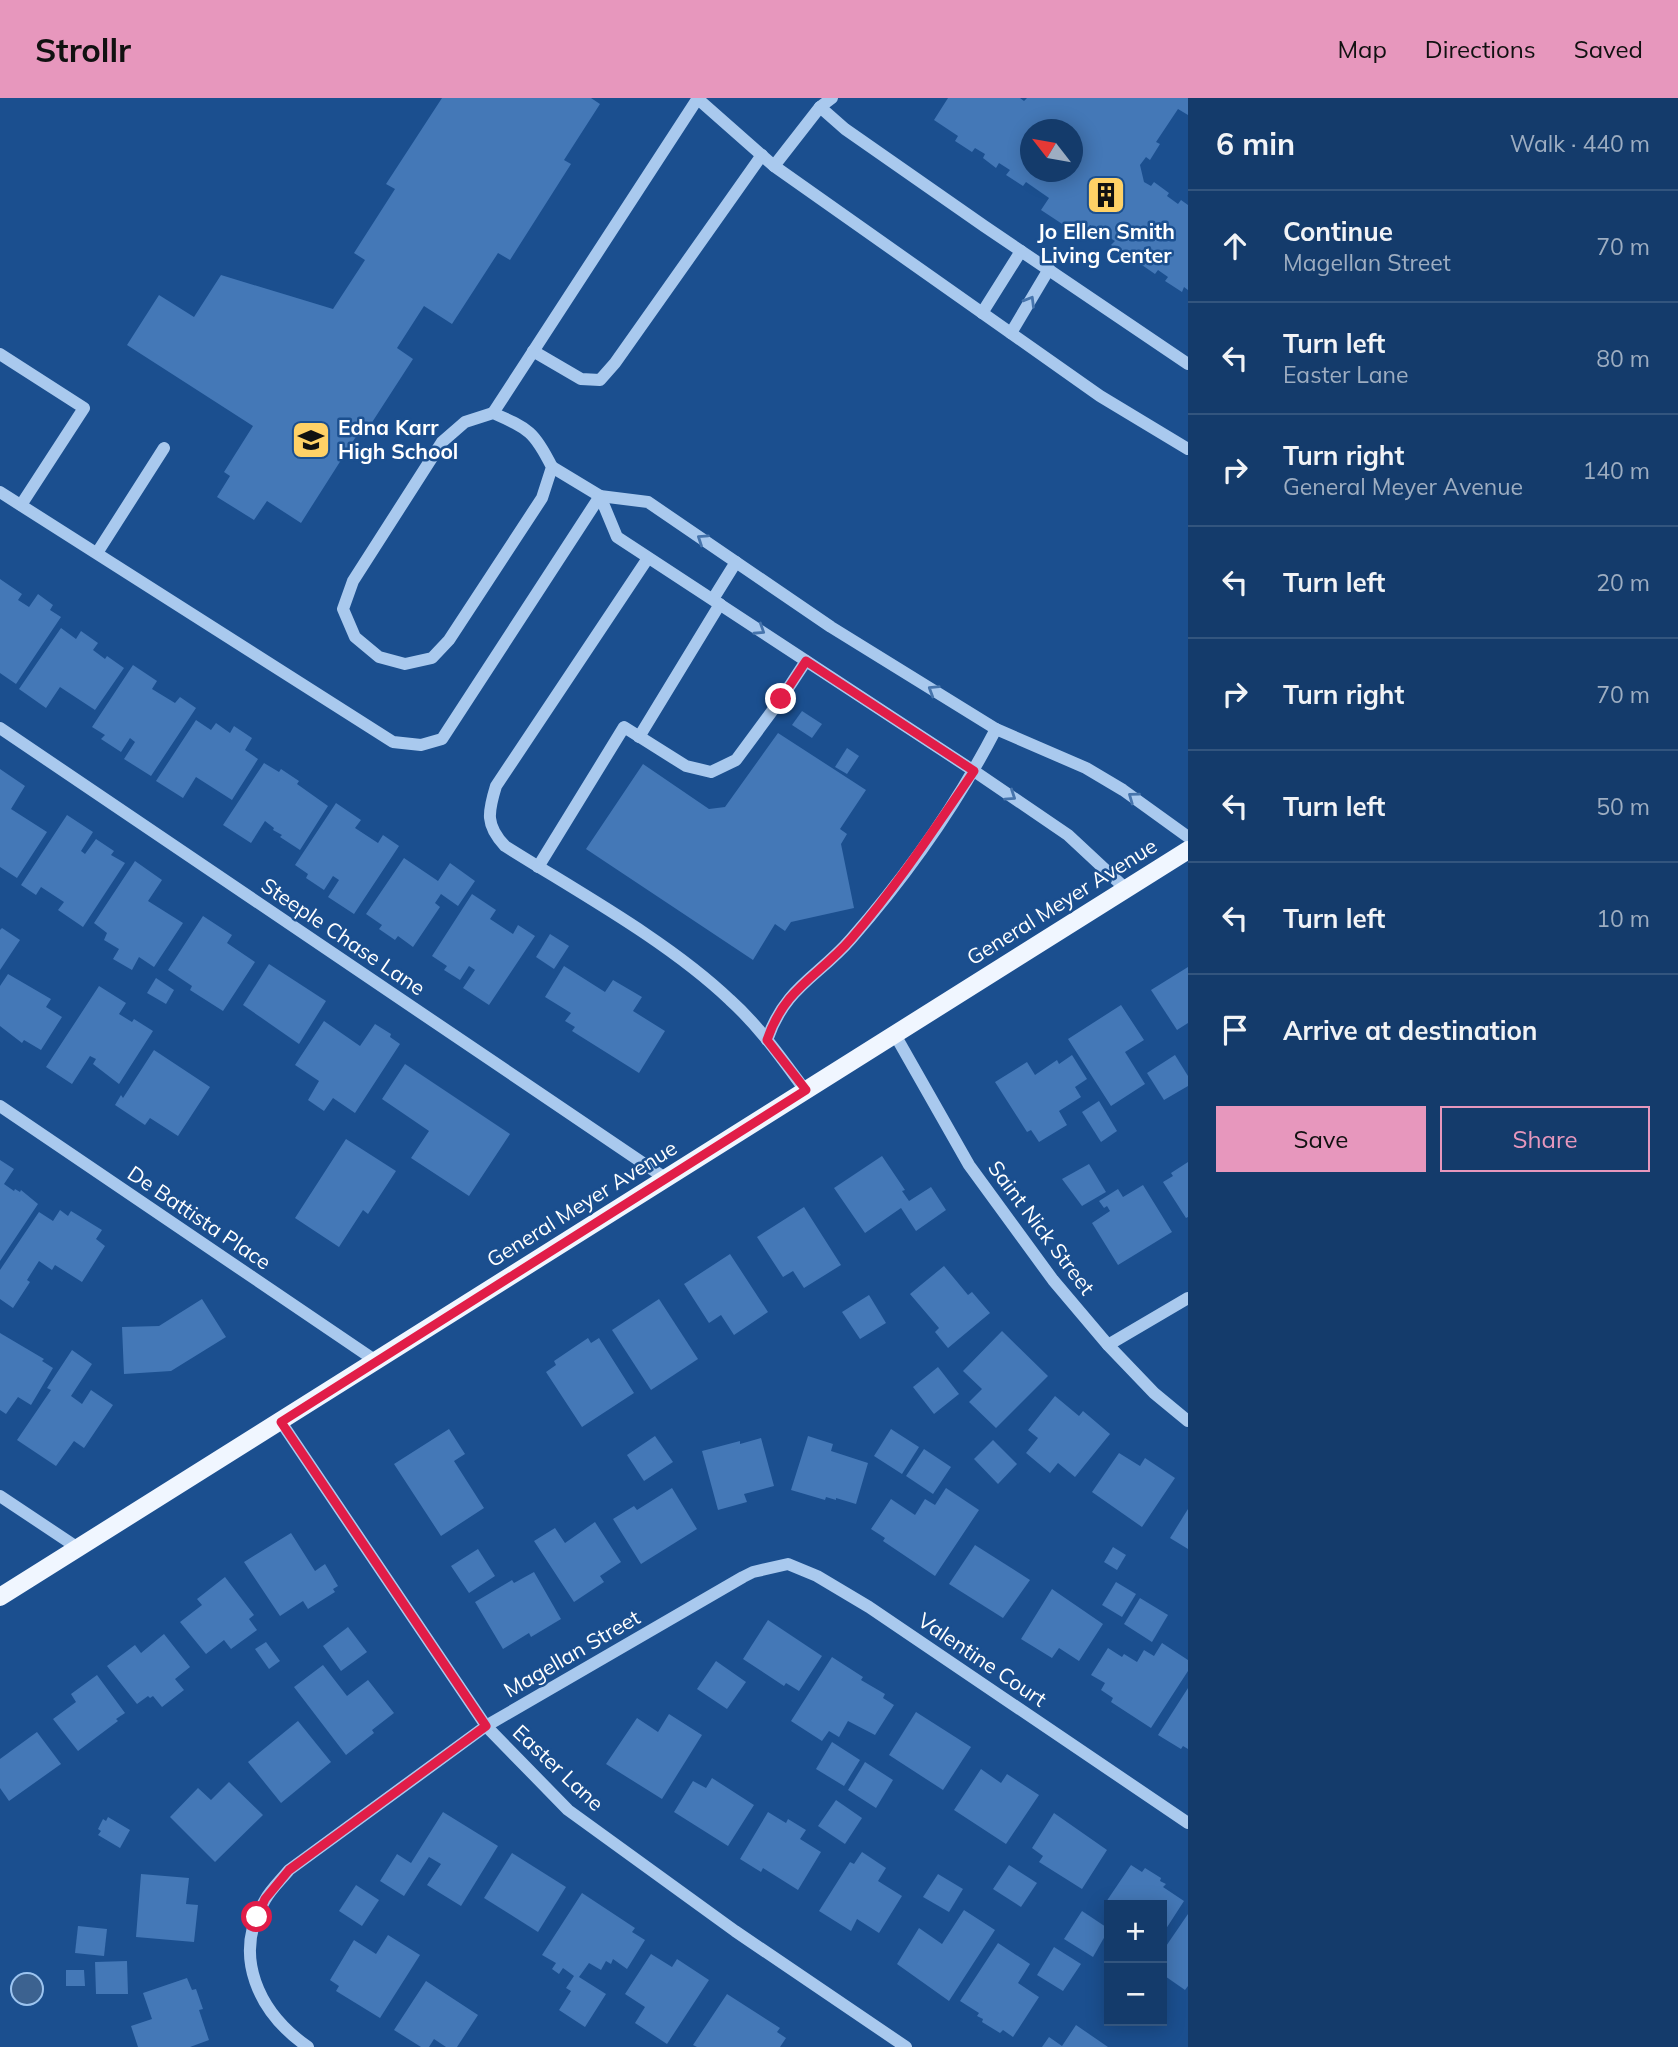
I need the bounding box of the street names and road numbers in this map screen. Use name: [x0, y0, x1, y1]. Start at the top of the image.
street label: General Meyer Avenue: [962, 832, 1161, 970]
street label: Steeple Chase Lane: [257, 872, 430, 1001]
street label: General Meyer Avenue: [482, 1134, 681, 1272]
street label: Saint Nick Street: [983, 1155, 1101, 1300]
street label: De Battista Place: [123, 1160, 276, 1275]
street label: Magellan Street: [499, 1604, 644, 1703]
street label: Valentine Court: [913, 1607, 1052, 1712]
street label: Easter Lane: [508, 1719, 609, 1816]

